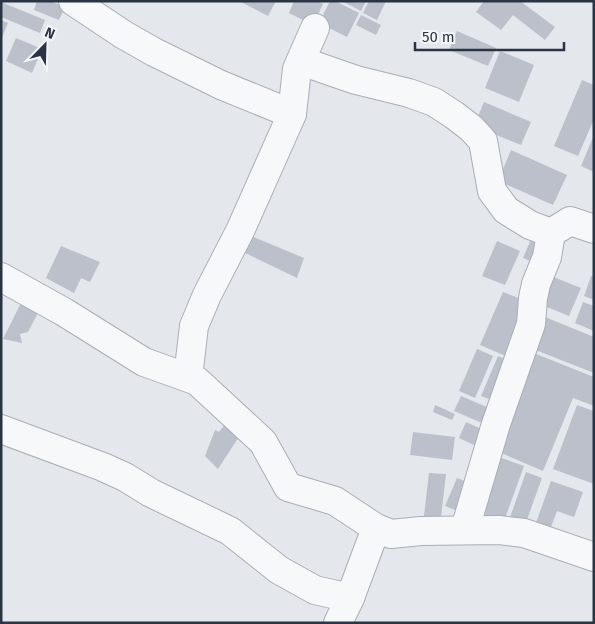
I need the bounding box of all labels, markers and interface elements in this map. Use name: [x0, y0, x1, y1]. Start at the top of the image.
north arrow: [20, 20, 70, 70]
scale bar: [415, 20, 564, 52]
text: N: [42, 24, 57, 43]
text: 50 m: [422, 28, 455, 46]

